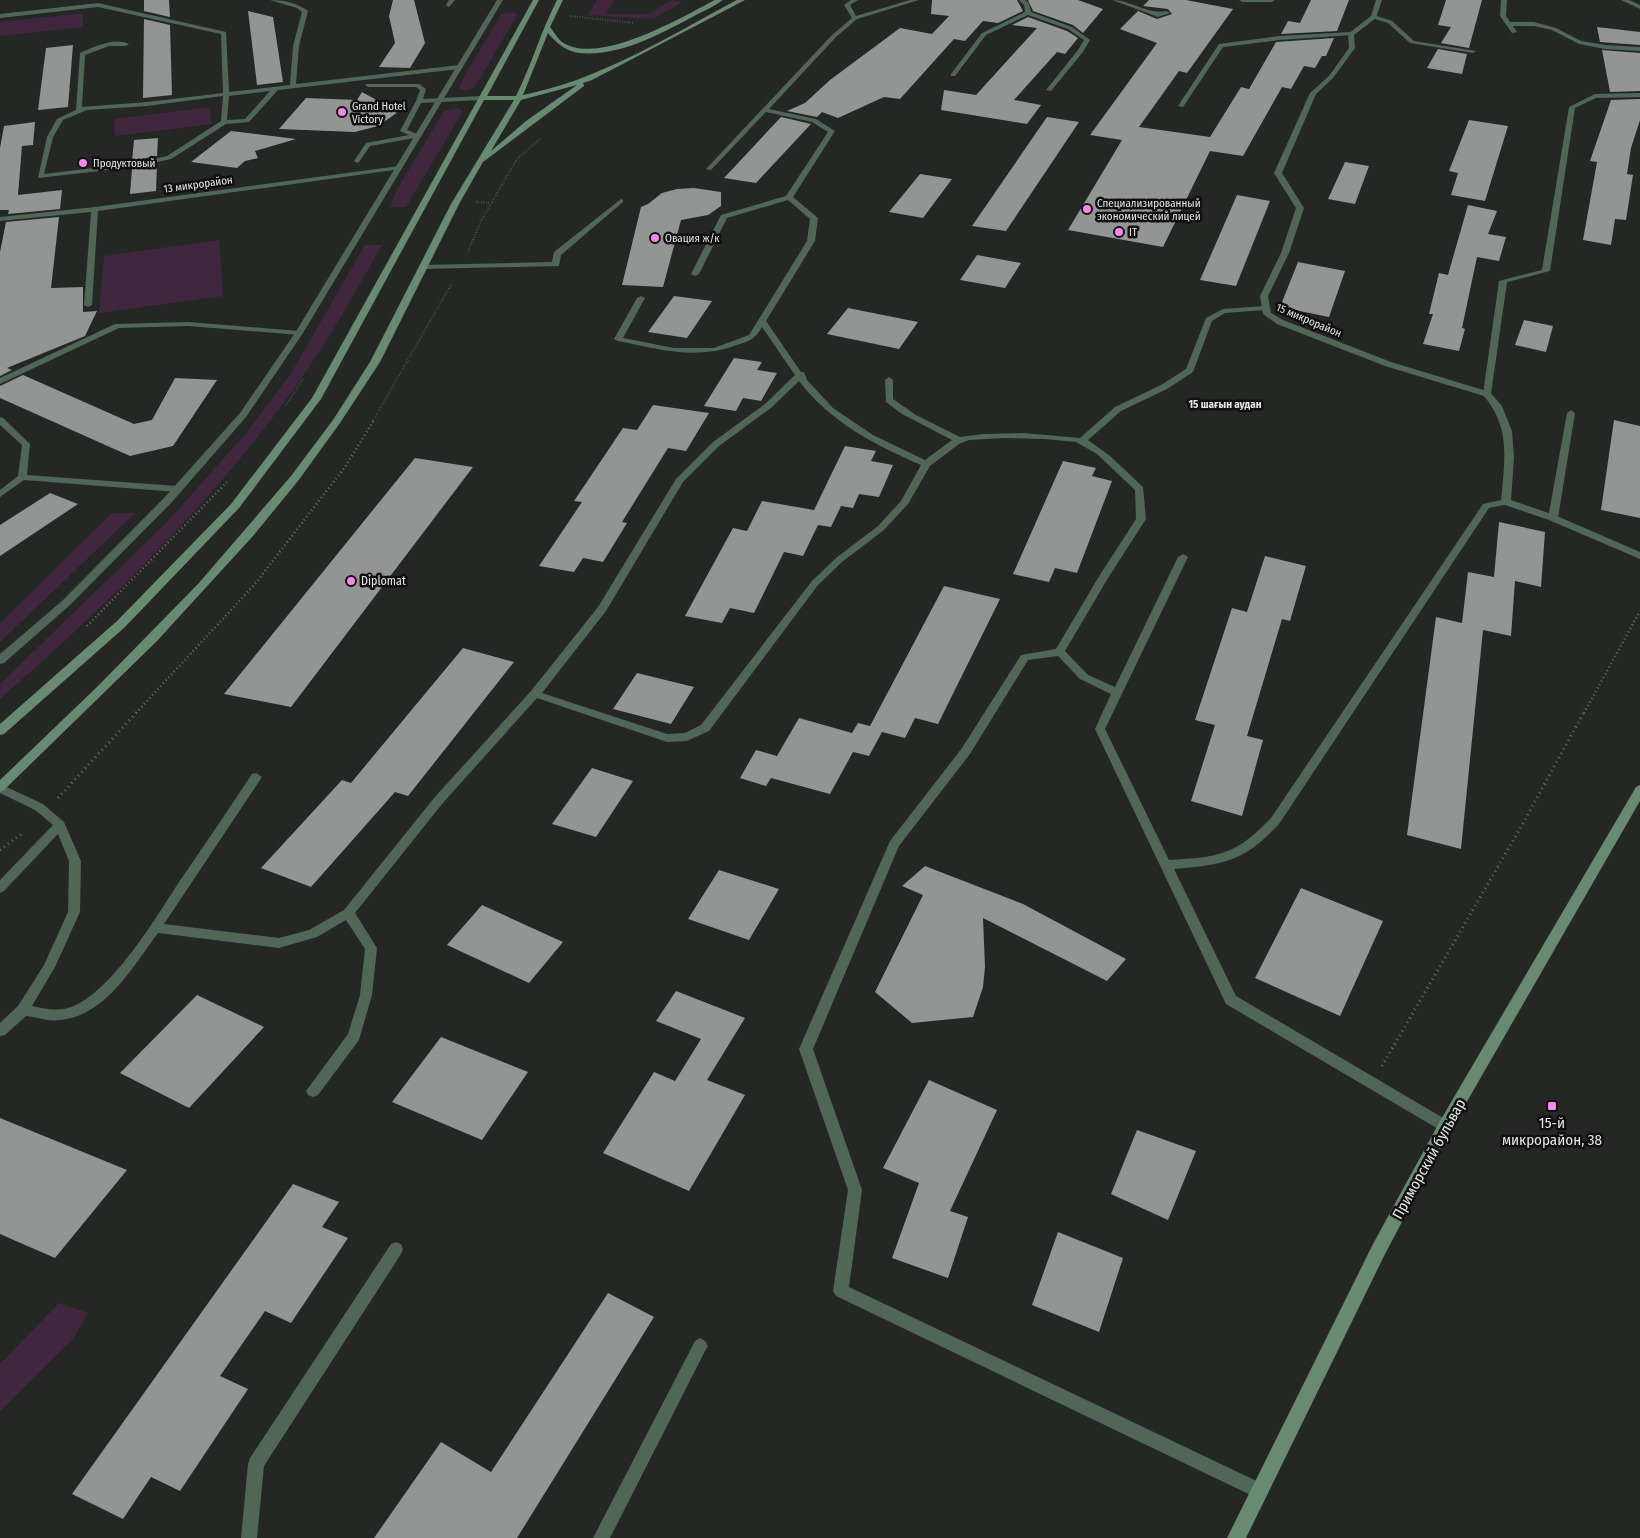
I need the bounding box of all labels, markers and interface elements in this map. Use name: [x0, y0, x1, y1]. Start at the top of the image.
place label: Grand Hotel Victory: [352, 100, 406, 126]
marker: Grand Hotel Victory: [336, 106, 348, 118]
marker: Продуктовый: [77, 157, 89, 169]
place label: Продуктовый: [93, 157, 156, 170]
street label: 13 микрорайон: [163, 173, 234, 196]
place label: Специализированный экономический лицей: [1097, 197, 1201, 223]
marker: Специализированный экономический лицей: [1081, 203, 1093, 215]
marker: IT: [1113, 226, 1125, 238]
place label: IT: [1129, 226, 1138, 239]
marker: Овация ж/к: [649, 232, 661, 244]
place label: Овация ж/к: [665, 232, 720, 245]
street label: 15 микрорайон: [1274, 301, 1344, 340]
district label: 15 шағын аудан: [1188, 398, 1262, 411]
place label: Diplomat: [361, 574, 406, 588]
marker: Diplomat: [345, 575, 357, 587]
street label: Приморский бульвар: [1388, 1096, 1470, 1222]
marker: 15-й микрорайон, 38: [1546, 1100, 1558, 1112]
place label: 15-й микрорайон, 38: [1502, 1114, 1602, 1149]

